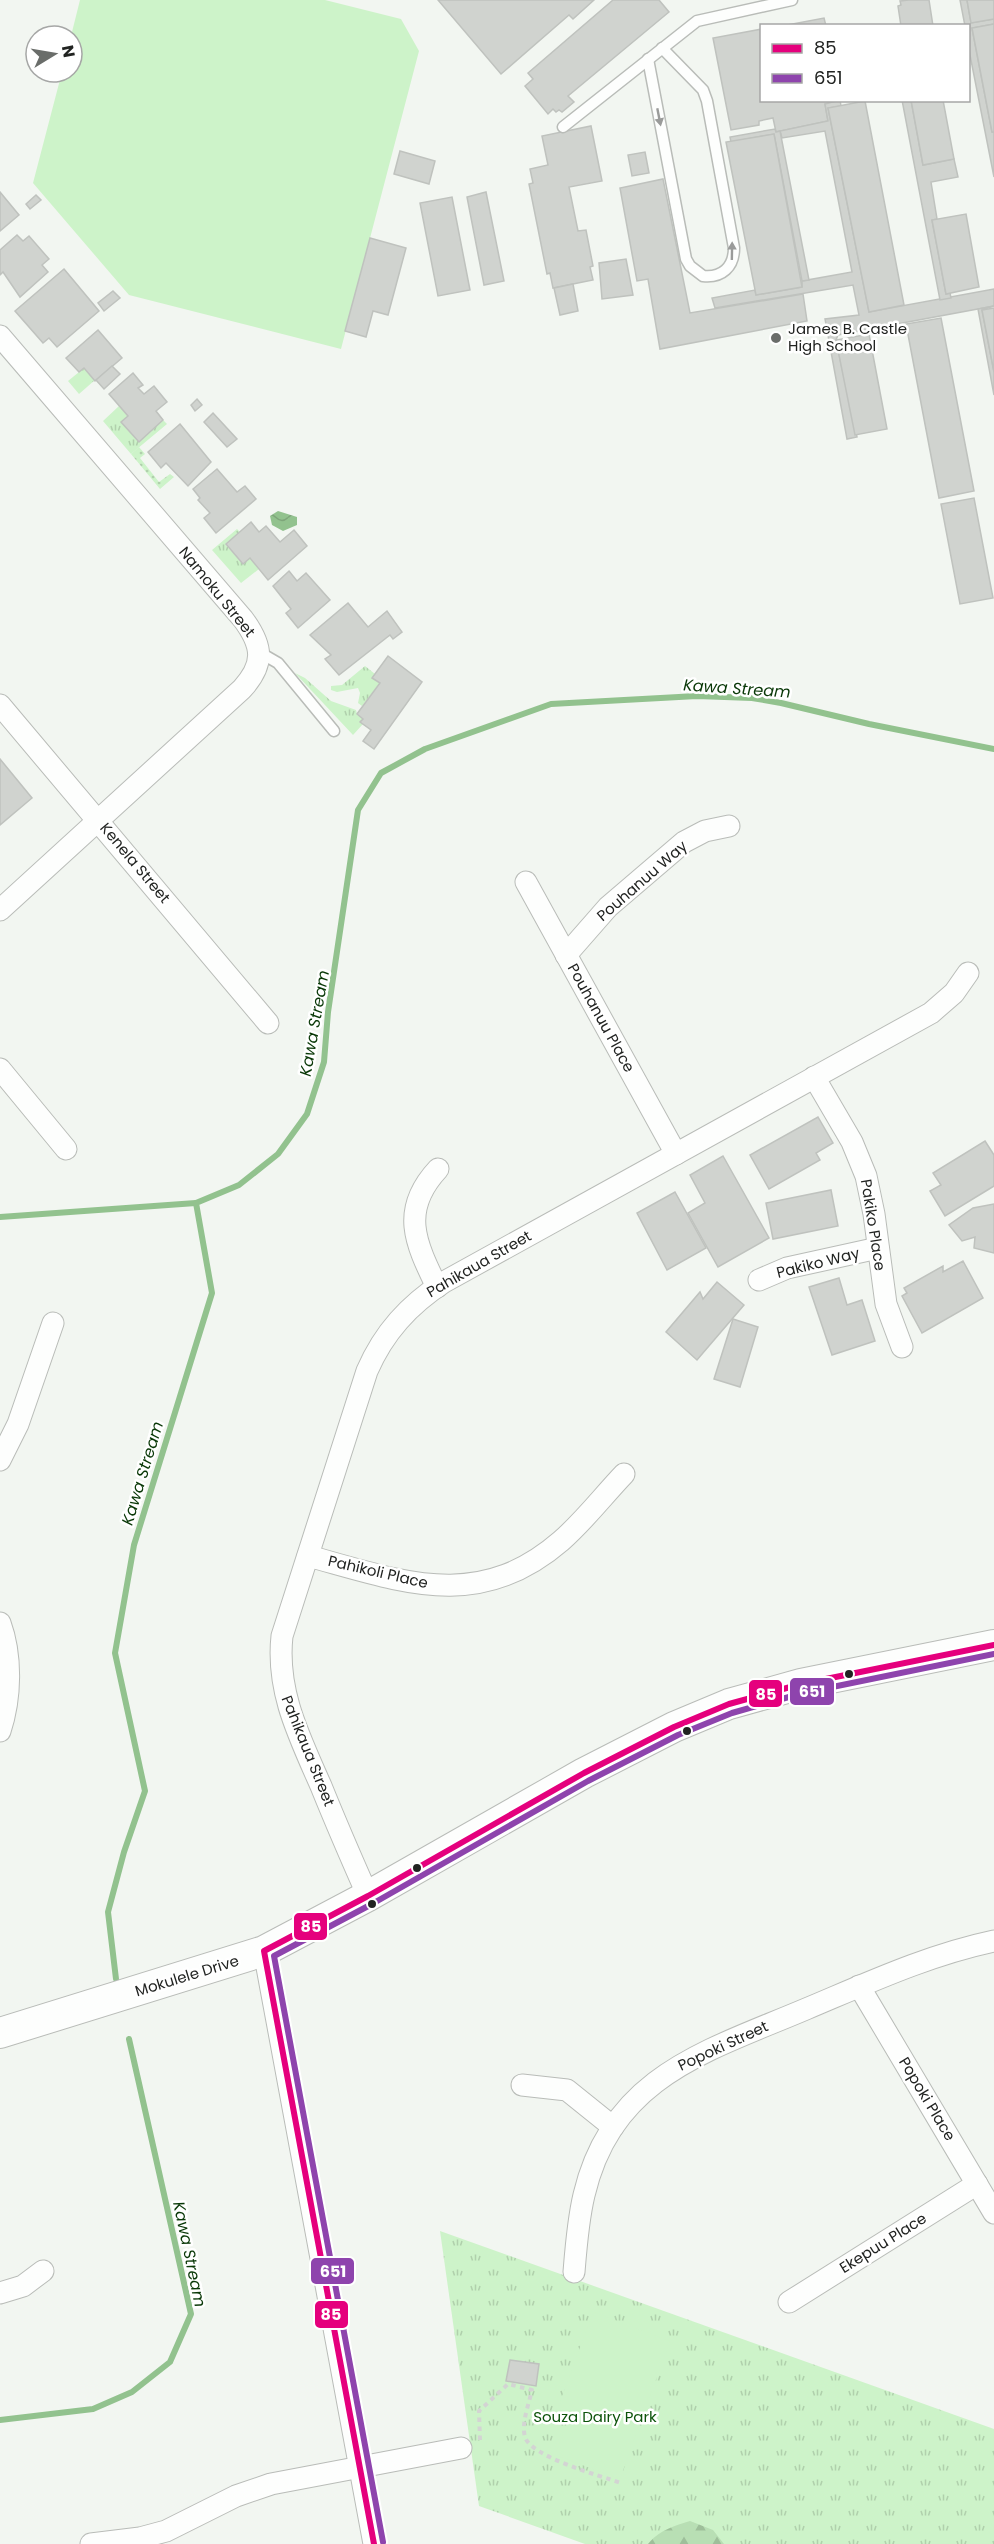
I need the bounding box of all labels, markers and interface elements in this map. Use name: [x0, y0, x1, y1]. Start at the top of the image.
north arrow: [24, 24, 84, 84]
legend: [760, 24, 970, 102]
text: 85: [814, 35, 837, 60]
text: N: [56, 43, 81, 59]
text: 651: [814, 65, 843, 90]
one-way arrow: [655, 107, 664, 126]
one-way arrow: [728, 241, 737, 260]
place label: James B. Castle High School: [788, 318, 907, 356]
marker: James B. Castle High School: [769, 331, 783, 345]
street label: Namoku Street: [174, 542, 260, 641]
water label: Kawa Stream: [683, 673, 791, 704]
street label: Kenela Street: [96, 818, 175, 907]
street label: Pouhanuu Way: [592, 835, 692, 926]
street label: Pouhanuu Place: [563, 960, 640, 1076]
water label: Kawa Stream: [294, 968, 335, 1078]
street label: Pakiko Place: [856, 1178, 891, 1272]
street label: Pahikaua Street: [423, 1225, 535, 1302]
street label: Pakiko Way: [774, 1242, 862, 1283]
water label: Kawa Stream: [116, 1418, 169, 1528]
street label: Pahikoli Place: [326, 1550, 430, 1593]
unlabelled marker: [843, 1668, 855, 1680]
line badge: 651: [789, 1677, 835, 1706]
line badge: 85: [748, 1679, 783, 1708]
text: 651: [799, 1680, 825, 1703]
text: 85: [756, 1683, 776, 1706]
street label: Pahikaua Street: [277, 1692, 340, 1809]
unlabelled marker: [681, 1725, 693, 1737]
unlabelled marker: [411, 1862, 423, 1874]
unlabelled marker: [366, 1898, 378, 1910]
line badge: 85: [293, 1912, 328, 1941]
text: 85: [301, 1915, 321, 1938]
street label: Mokulele Drive: [132, 1950, 241, 2001]
street label: Popoki Street: [674, 2015, 771, 2076]
street label: Popoki Place: [894, 2053, 961, 2145]
water label: Kawa Stream: [167, 2199, 212, 2309]
street label: Ekepuu Place: [835, 2207, 930, 2278]
line badge: 651: [310, 2257, 355, 2285]
text: 651: [320, 2260, 346, 2283]
line badge: 85: [314, 2300, 349, 2329]
text: 85: [321, 2303, 341, 2326]
park label: Souza Dairy Park: [533, 2406, 657, 2427]

